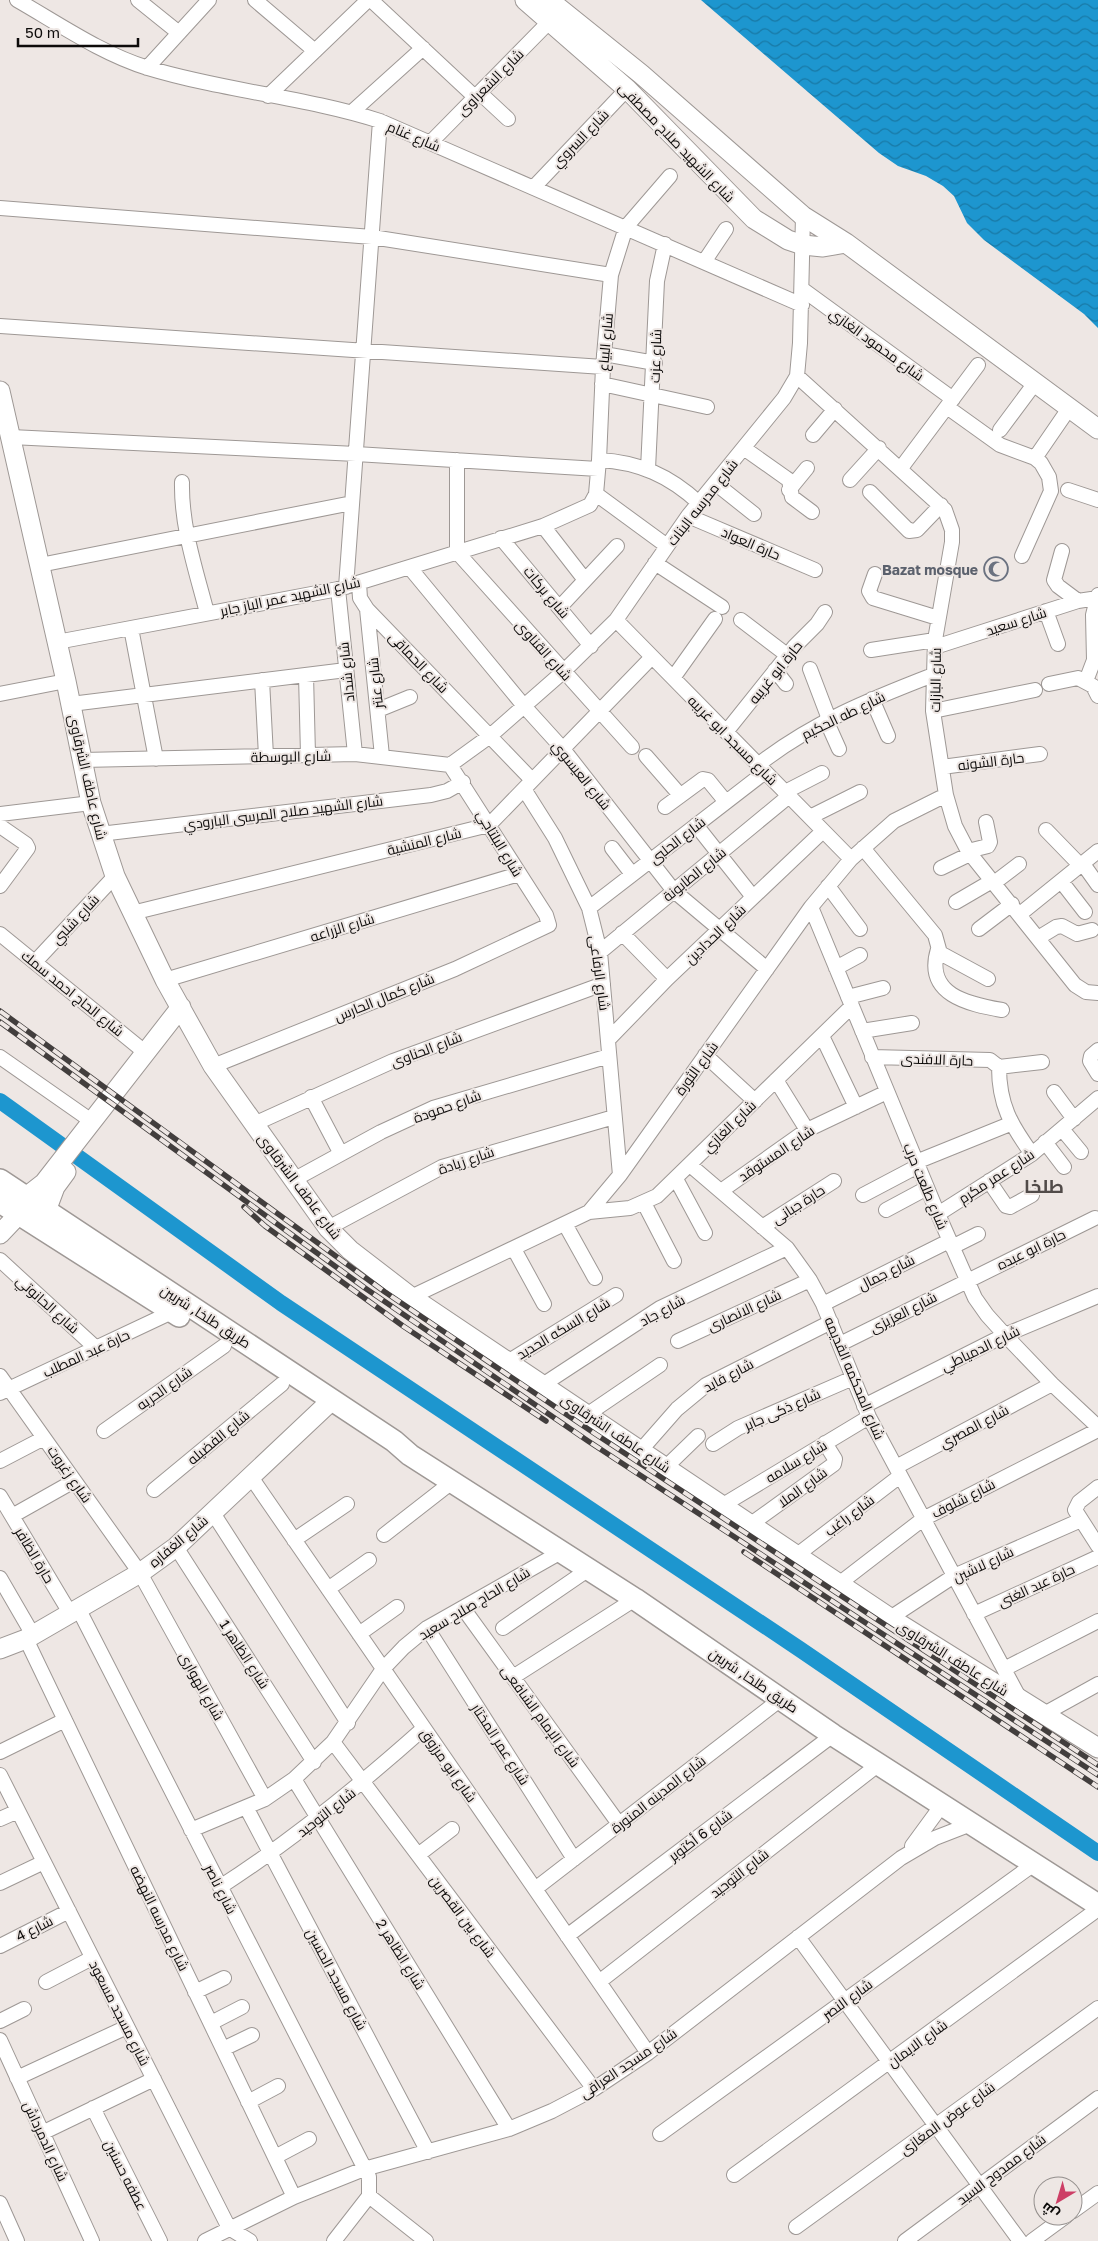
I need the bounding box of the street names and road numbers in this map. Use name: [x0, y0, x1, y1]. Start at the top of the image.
street label: شارع الشعراوى: [453, 45, 528, 120]
street label: شارع الشهيد صلاح مصطفى: [615, 79, 739, 206]
street label: شارع السروي: [548, 105, 615, 173]
street label: شارع غنام: [384, 117, 443, 157]
street label: شارع محمود الغازي: [824, 304, 928, 387]
street label: شارع البياع: [594, 312, 617, 372]
street label: شارع عزت: [646, 329, 665, 383]
street label: شارع مدرسه البنات: [663, 455, 742, 549]
street label: حارة العواد: [719, 523, 783, 563]
street label: شارع بركات: [520, 563, 574, 622]
street label: شارع الشهيد عمر الباز جابر: [217, 573, 362, 620]
street label: شارع سعيد: [984, 603, 1049, 640]
street label: شارع القناوى: [512, 616, 576, 684]
street label: شارع الحماقى: [385, 628, 452, 697]
street label: حارة ابو غريبه: [745, 637, 805, 707]
street label: شارع شداد: [334, 641, 359, 703]
street label: شارع البازات: [926, 647, 945, 713]
street label: شارع عنتر: [364, 656, 387, 710]
street label: شارع طه الحكيم: [798, 687, 889, 744]
street label: شارع مسجد ابو غريبه: [684, 692, 781, 789]
street label: شارع عاطف الشرقاوى: [64, 713, 111, 842]
street label: شارع العيسوي: [546, 737, 615, 815]
street label: شارع البوسطة: [251, 747, 331, 766]
street label: حارة الشونه: [957, 748, 1025, 774]
street label: شارع الشهيد صلاح المرسى البارودي: [182, 791, 384, 837]
street label: شارع البلتاجي: [470, 806, 527, 882]
street label: شارع الحلبى: [646, 813, 709, 868]
street label: شارع المنشية: [385, 824, 463, 859]
street label: شارع الطابونة: [659, 843, 730, 905]
street label: شارع شلبي: [48, 891, 105, 950]
street label: شارع الحدادين: [681, 901, 750, 968]
street label: شارع الزراعه: [308, 909, 376, 946]
street label: شارع الرفاعى: [585, 934, 614, 1012]
street label: شارع الحاج احمد سمك: [18, 946, 128, 1040]
street label: شارع كمال الحارس: [331, 969, 437, 1026]
street label: شارع الحناوى: [388, 1028, 464, 1071]
street label: شارع الثورة: [671, 1038, 722, 1099]
street label: حارة الافندى: [900, 1049, 974, 1069]
street label: شارع حمودة: [411, 1086, 484, 1127]
street label: شارع الغازي: [699, 1096, 762, 1158]
street label: شارع المستوقد: [735, 1121, 818, 1185]
street label: شارع عاطف الشرقاوى: [254, 1130, 345, 1243]
street label: شارع طلعت حرب: [899, 1140, 952, 1232]
street label: شارع زيادة: [436, 1142, 497, 1178]
street label: شارع عمر مكرم: [955, 1145, 1038, 1209]
street label: حارة جبانى: [768, 1181, 828, 1227]
street label: حارة ابو عبده: [994, 1225, 1068, 1273]
street label: شارع جمال: [855, 1251, 918, 1294]
street label: شارع الحانوتي: [10, 1271, 83, 1340]
street label: طريق طلخا, شربين: [157, 1281, 254, 1352]
street label: شارع الانصارى: [704, 1286, 784, 1335]
street label: شارع العزيزى: [867, 1288, 940, 1337]
street label: شارع جاد: [636, 1291, 688, 1330]
street label: شارع السكه الحديد: [513, 1293, 613, 1363]
street label: شارع المحكمه القديمه: [821, 1314, 889, 1442]
street label: شارع الدمياطي: [938, 1322, 1024, 1378]
street label: حارة عبد المطلب: [40, 1325, 132, 1381]
street label: شارع فايد: [700, 1355, 757, 1396]
street label: شارع الحريه: [133, 1363, 196, 1414]
street label: شارع ذكى جابر: [740, 1385, 823, 1435]
street label: شارع عاطف الشرقاوى: [558, 1390, 674, 1477]
street label: شارع المصري: [936, 1401, 1013, 1455]
street label: شارع الفضيله: [184, 1406, 253, 1469]
street label: شارع سلامه: [762, 1436, 830, 1487]
street label: شارع زغروت: [43, 1442, 96, 1506]
street label: شارع الملا: [774, 1463, 831, 1511]
street label: شارع شلوف: [928, 1475, 998, 1522]
street label: شارع راغب: [821, 1491, 878, 1540]
street label: شارع الغفاره: [145, 1511, 212, 1571]
street label: حارة الظافر: [11, 1523, 58, 1586]
street label: شارع لاشين: [950, 1543, 1017, 1586]
street label: حارة عبد الغنى: [995, 1560, 1077, 1610]
street label: شارع الحاج صلاح سعيد: [415, 1563, 533, 1644]
street label: شارع الظاهر 1: [216, 1616, 274, 1692]
street label: شارع عاطف الشرقاوى: [894, 1617, 1012, 1700]
street label: طريق طلخا, شربين: [706, 1644, 802, 1717]
street label: شارع الهوارى: [175, 1649, 228, 1724]
street label: شارع الإمام الشافعى: [497, 1662, 584, 1772]
street label: شارع عمر المختار: [467, 1699, 534, 1788]
street label: شارع ابو مرزوق: [416, 1725, 481, 1806]
street label: شارع المدينه المنورة: [607, 1752, 709, 1837]
street label: شارع التوحيد: [293, 1784, 359, 1841]
street label: شارع 6 أكتوبر: [664, 1806, 736, 1866]
street label: شارع التوحيد: [706, 1845, 772, 1902]
street label: شارع ناصر: [200, 1860, 241, 1917]
street label: شارع مدرسه النهضه: [126, 1863, 193, 1974]
street label: شارع بين القصرين: [426, 1871, 499, 1961]
street label: شارع 4: [13, 1912, 56, 1945]
street label: شارع الظاهر 2: [372, 1916, 429, 1993]
street label: شارع مسجد الحسين: [302, 1925, 371, 2033]
street label: شارع مسجد مسعود: [85, 1958, 154, 2069]
street label: شارع النصر: [818, 1975, 876, 2024]
street label: شارع الايمان: [884, 2016, 951, 2071]
street label: شارع مسجد العراقى: [576, 2024, 680, 2103]
street label: شارع عوض المغازى: [896, 2078, 998, 2159]
street label: شارع الدمرداش: [19, 2098, 72, 2184]
street label: شارع ممدوح السيد: [953, 2130, 1049, 2209]
street label: عطفه حسنين: [101, 2137, 151, 2213]

